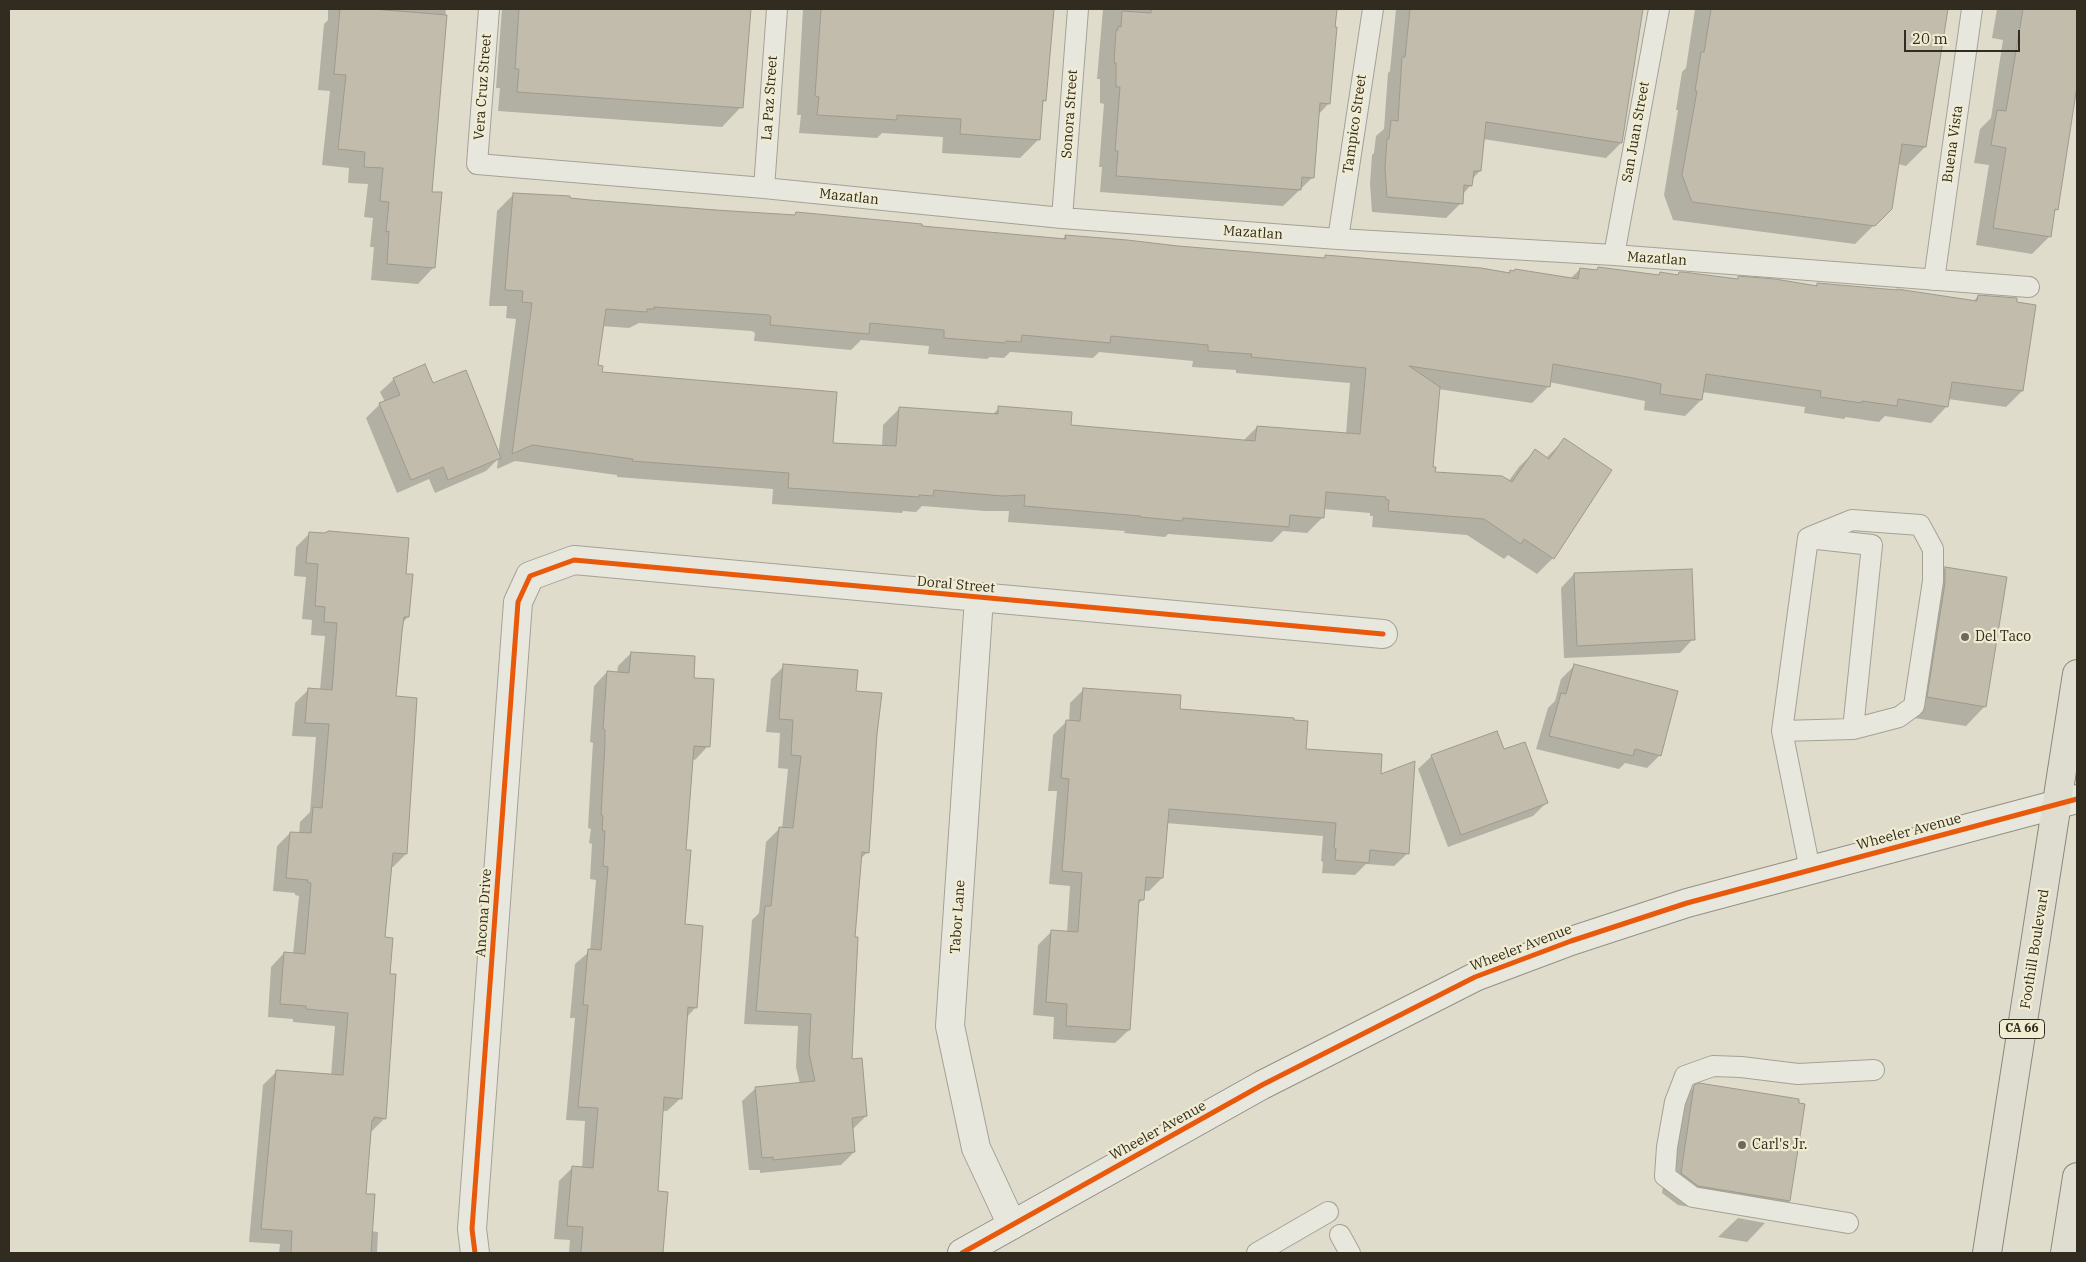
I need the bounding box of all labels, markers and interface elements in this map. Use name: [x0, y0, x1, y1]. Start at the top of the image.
scale bar: [1906, 20, 2022, 52]
text: 20 m: [1912, 29, 1948, 48]
street label: Vera Cruz Street: [471, 33, 495, 141]
street label: La Paz Street: [759, 55, 781, 141]
street label: Sonora Street: [1059, 69, 1081, 159]
street label: Tampico Street: [1340, 73, 1370, 175]
street label: San Juan Street: [1619, 80, 1653, 184]
street label: Buena Vista: [1939, 104, 1967, 184]
street label: Mazatlan: [818, 185, 880, 209]
street label: Mazatlan: [1222, 223, 1284, 243]
street label: Mazatlan: [1626, 249, 1688, 269]
street label: Doral Street: [916, 573, 996, 597]
place label: Del Taco: [1975, 629, 2031, 645]
marker: Del Taco: [1959, 631, 1971, 643]
street label: Wheeler Avenue: [1855, 810, 1963, 854]
street label: Ancona Drive: [473, 868, 495, 958]
street label: Tabor Lane: [947, 879, 969, 955]
street label: Foothill Boulevard: [2017, 888, 2053, 1010]
street label: Wheeler Avenue: [1468, 921, 1574, 975]
road number: CA 66: [2000, 1020, 2044, 1038]
street label: Wheeler Avenue: [1107, 1098, 1209, 1164]
place label: Carl's Jr.: [1752, 1137, 1807, 1153]
marker: Carl's Jr.: [1736, 1139, 1748, 1151]

